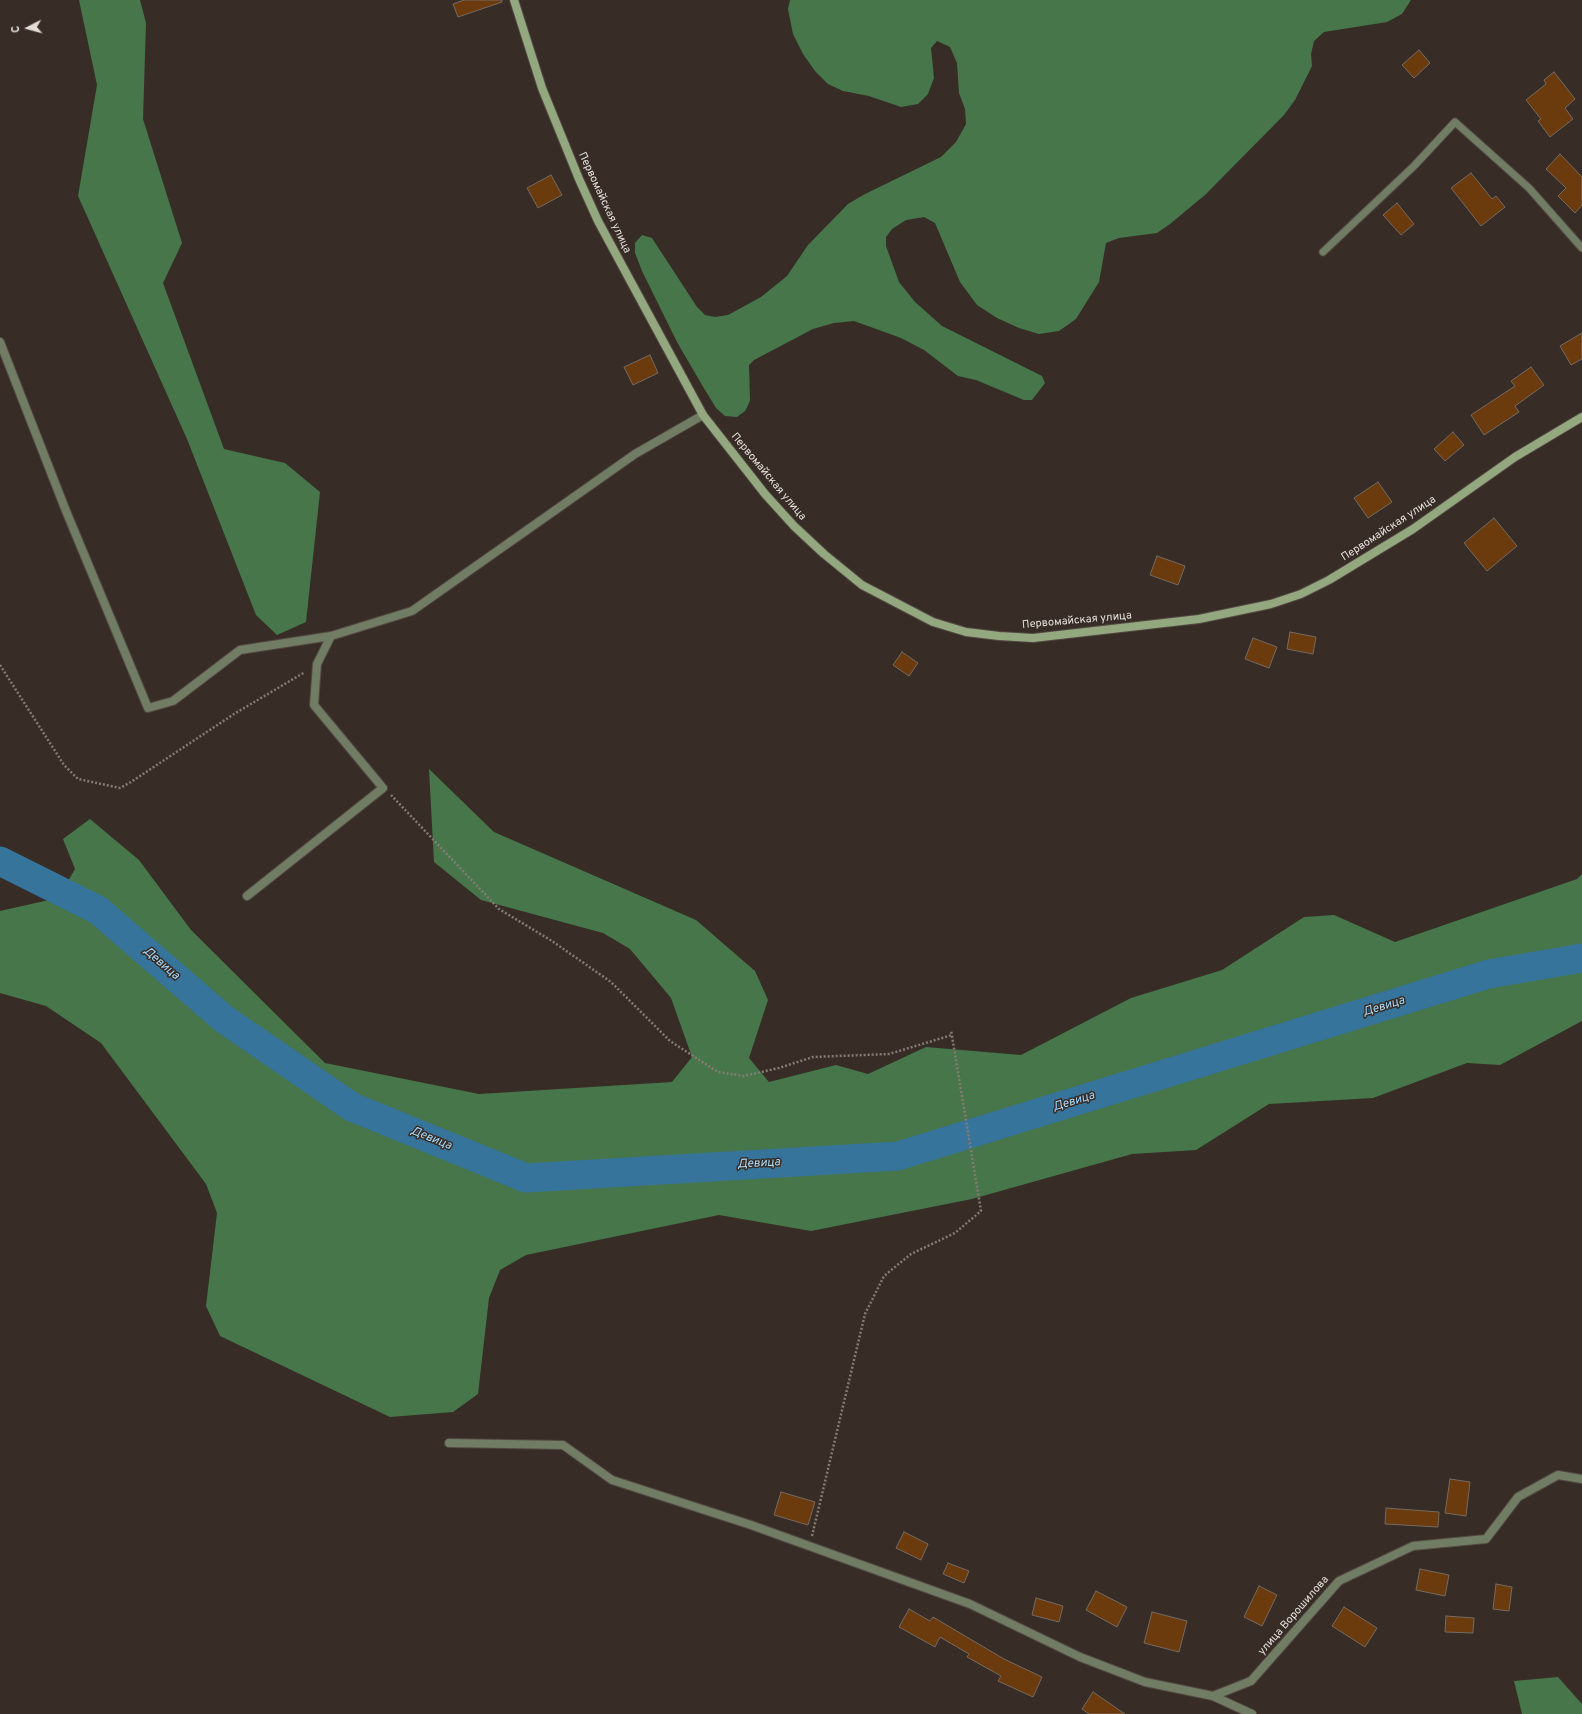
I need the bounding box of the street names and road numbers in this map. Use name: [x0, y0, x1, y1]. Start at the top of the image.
street label: Первомайская улица: [575, 150, 633, 256]
street label: Первомайская улица: [728, 431, 808, 523]
street label: Первомайская улица: [1339, 493, 1439, 565]
street label: Первомайская улица: [1022, 610, 1132, 632]
street label: улица Ворошилова: [1256, 1574, 1332, 1658]

